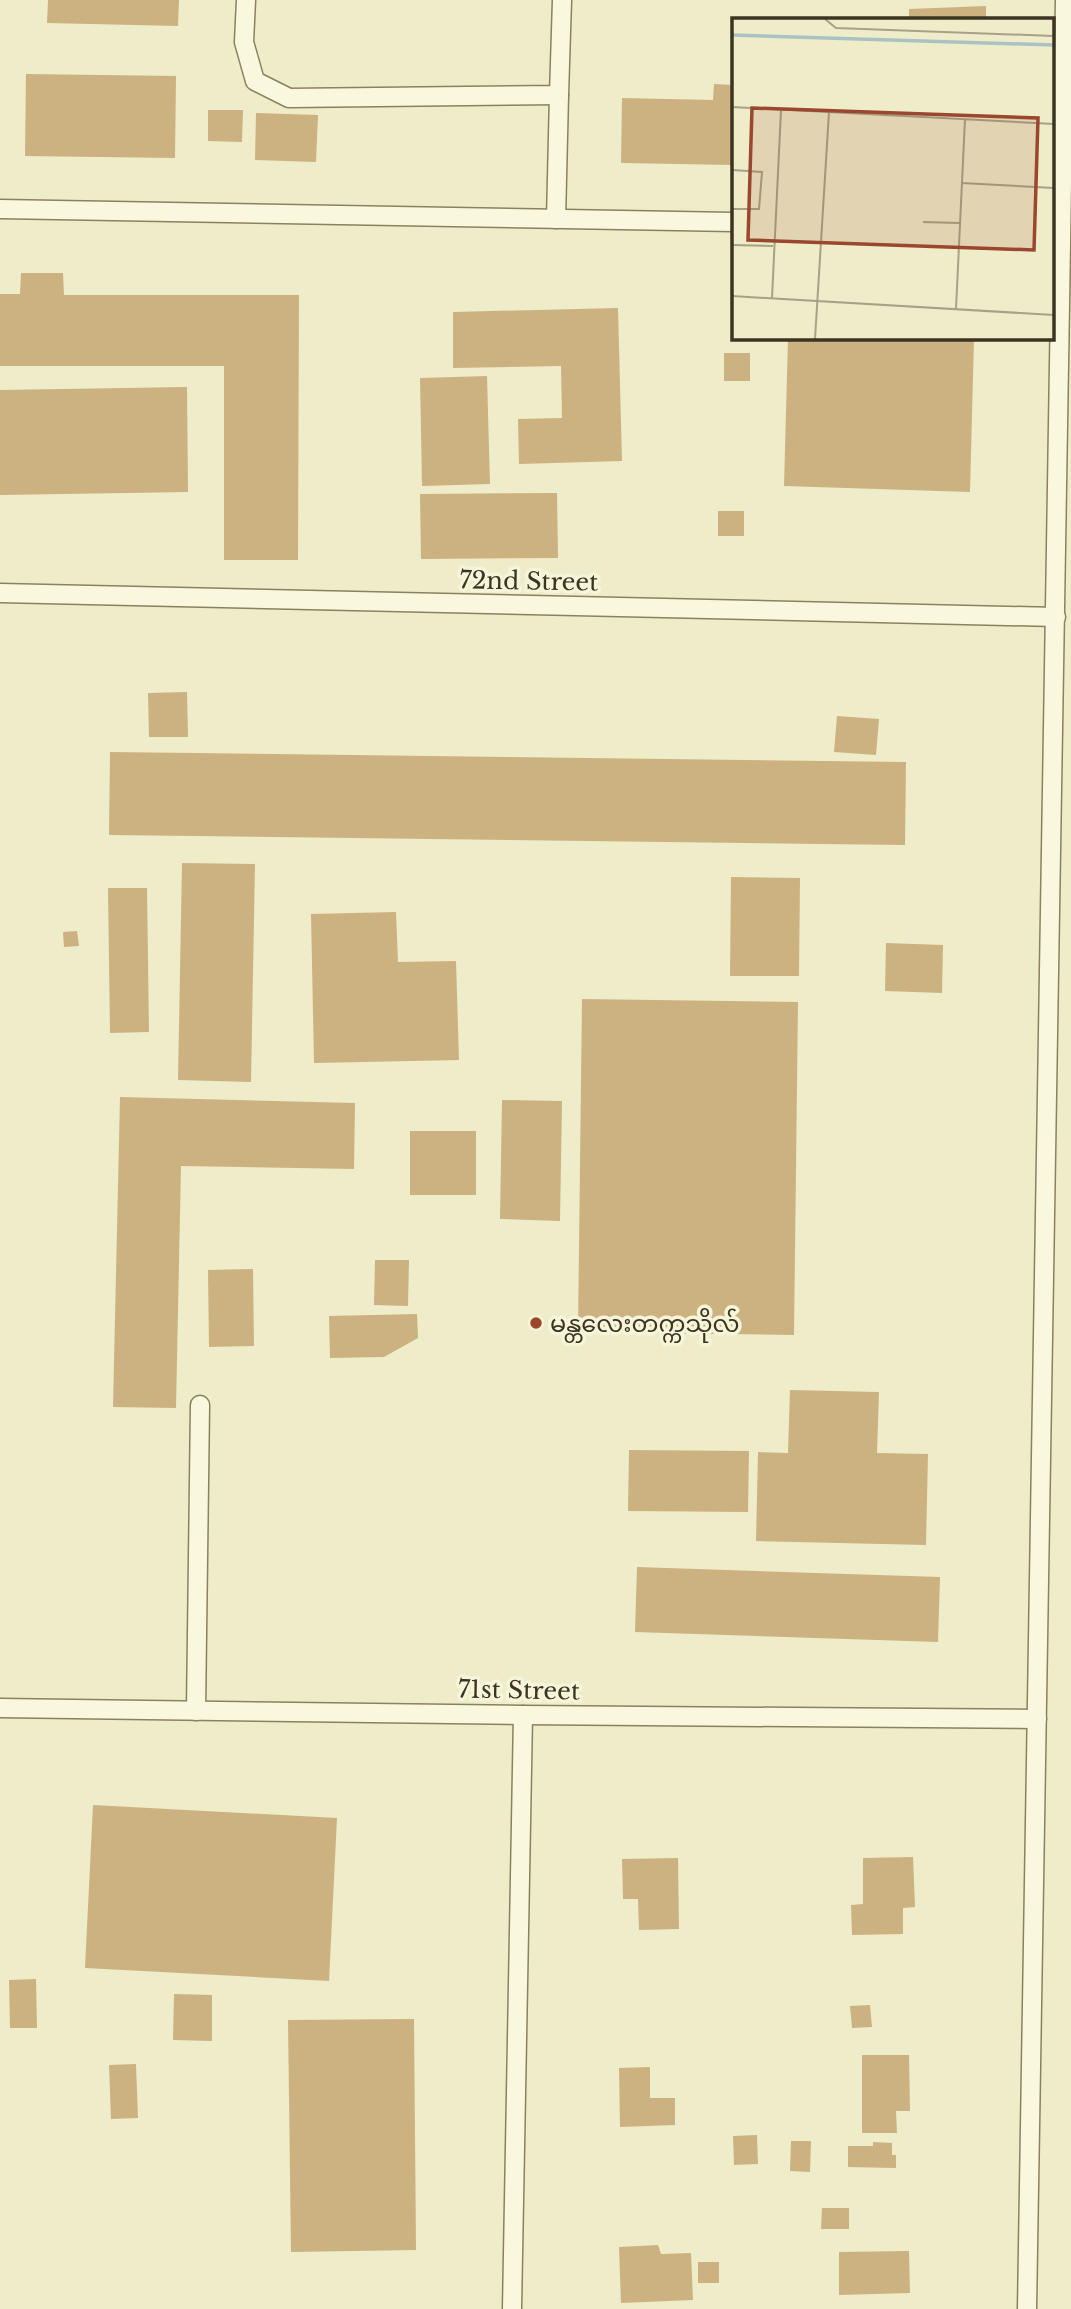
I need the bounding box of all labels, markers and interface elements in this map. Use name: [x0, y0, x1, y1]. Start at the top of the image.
inset map: [732, 18, 1054, 340]
street label: 72nd Street: [459, 565, 599, 597]
place label: မန္တလေးတက္ကသိုလ်: [550, 1308, 740, 1343]
marker: မန္တလေးတက္ကသိုလ်: [528, 1315, 544, 1331]
street label: 71st Street: [458, 1674, 580, 1706]

